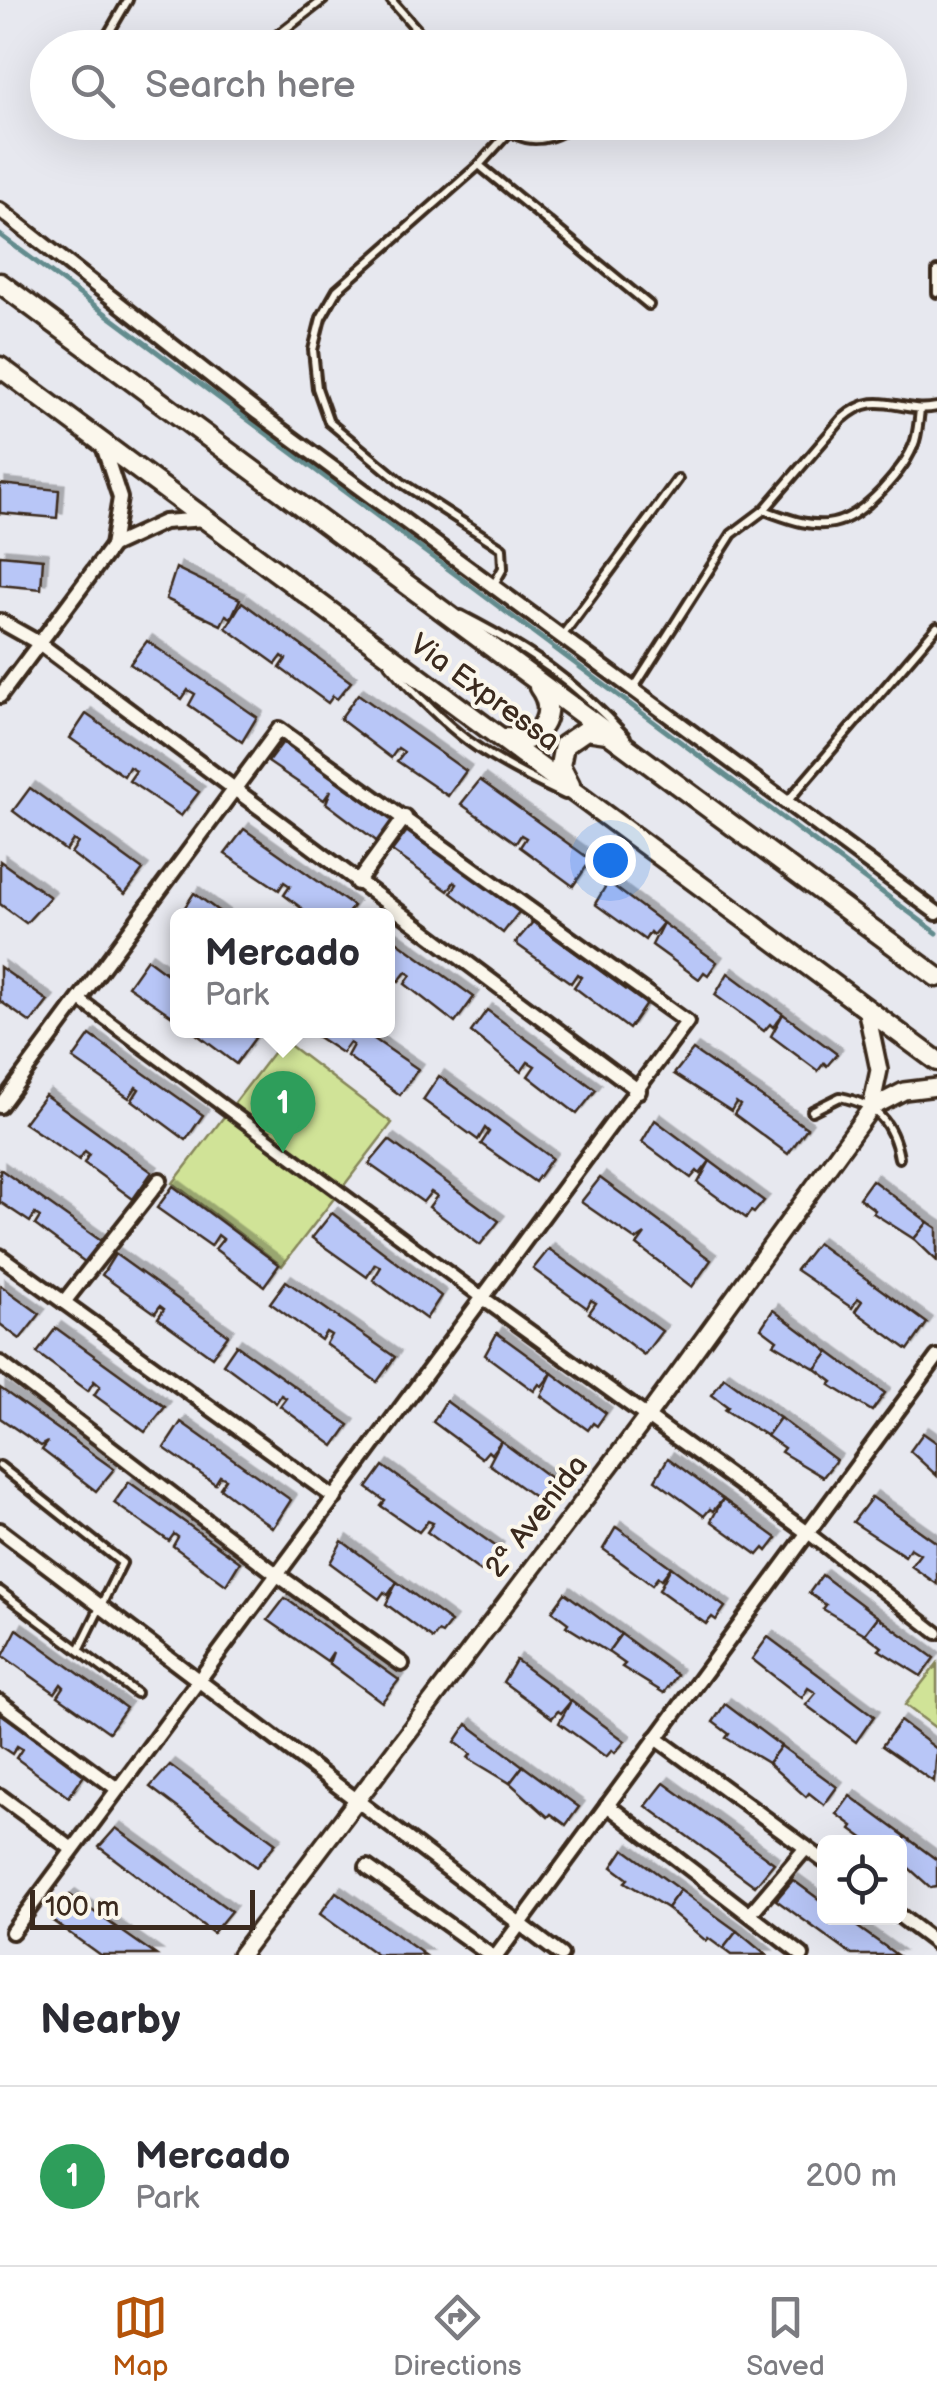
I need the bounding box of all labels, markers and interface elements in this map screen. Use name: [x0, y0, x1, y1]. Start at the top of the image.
search box: [30, 30, 907, 140]
icon: search: [65, 58, 120, 113]
text: Search here: [145, 63, 356, 108]
street label: Via Expressa: [402, 626, 566, 759]
your location: [585, 835, 636, 886]
popup: [170, 908, 395, 1038]
text: Mercado: [205, 931, 360, 976]
text: Park: [205, 976, 269, 1015]
pin: 1: [250, 1070, 316, 1153]
street label: 2ª Avenida: [478, 1448, 596, 1585]
map controls: [817, 1835, 907, 1925]
button: locate: [817, 1835, 907, 1925]
scale bar: [30, 1885, 255, 1930]
text: 100 m: [45, 1891, 119, 1924]
text: Nearby: [40, 1995, 180, 2046]
text: Mercado: [135, 2134, 290, 2179]
text: 1: [66, 2157, 79, 2196]
text: 200 m: [805, 2157, 897, 2196]
text: Park: [135, 2179, 199, 2218]
tab: Map: [112, 2290, 169, 2383]
tab: Directions: [393, 2290, 522, 2383]
tab: Saved: [746, 2290, 825, 2383]

